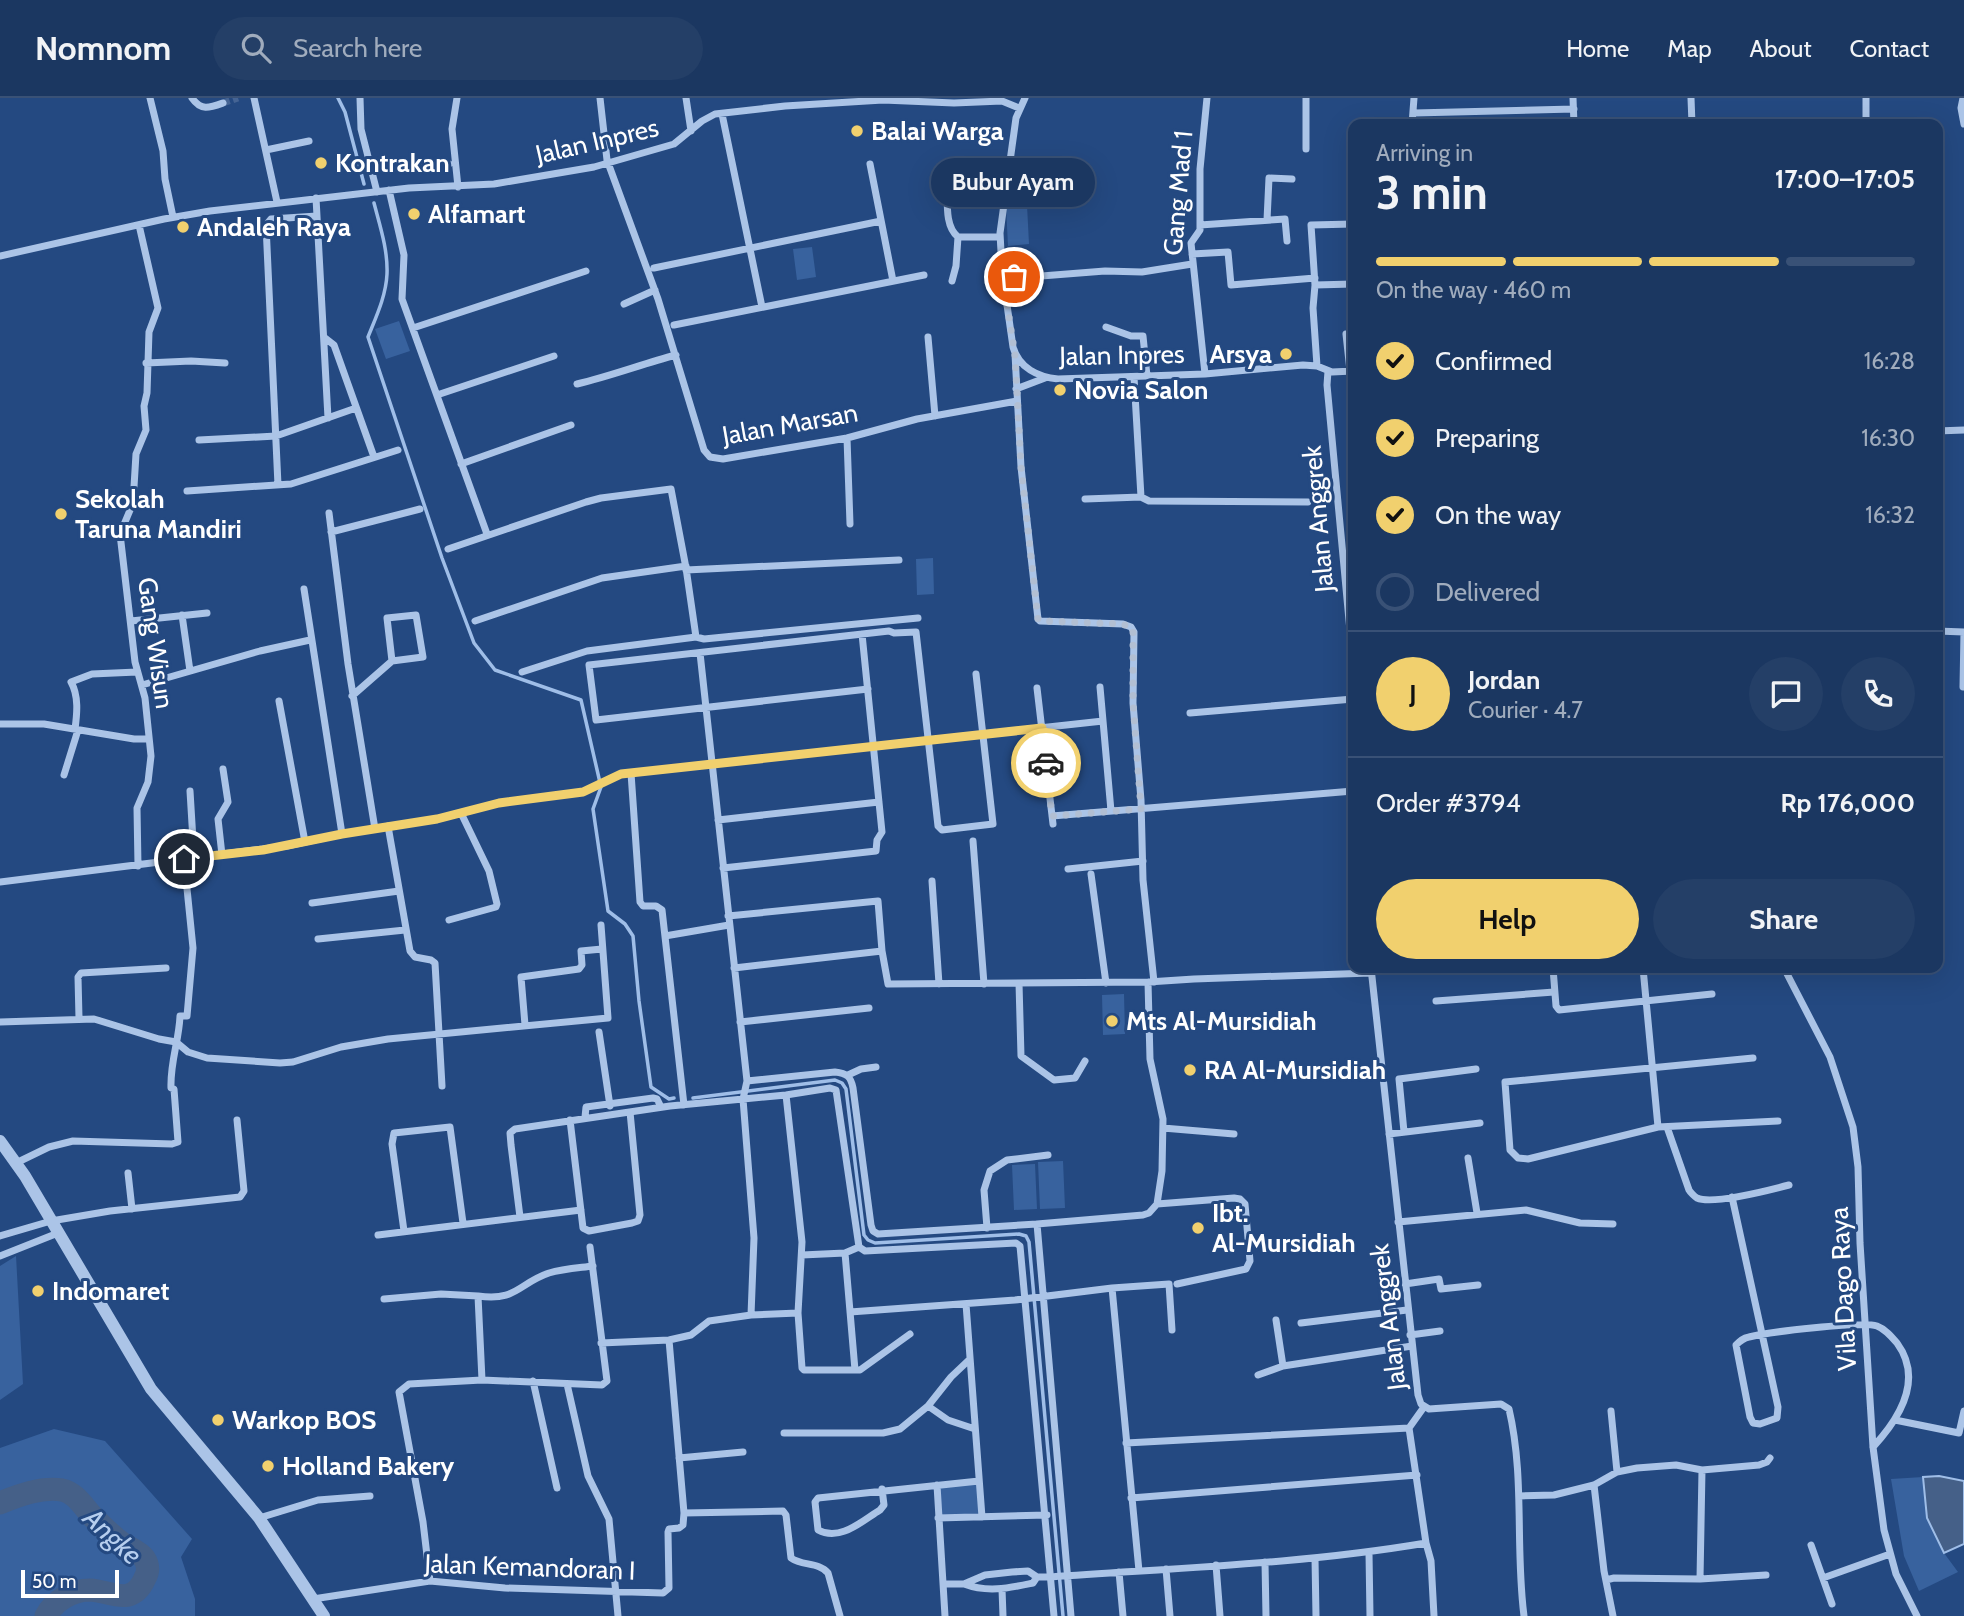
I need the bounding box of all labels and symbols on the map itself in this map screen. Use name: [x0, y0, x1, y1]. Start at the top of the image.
street label: Jalan Inpres: [531, 111, 662, 171]
place label: Balai Warga: [871, 115, 1004, 147]
marker: Balai Warga: [849, 123, 865, 139]
street label: Gang Mad 1: [1157, 129, 1199, 257]
place label: Kontrakan: [335, 147, 450, 179]
marker: Kontrakan: [313, 155, 329, 171]
callout: Bubur Ayam: [932, 158, 1096, 207]
place label: Alfamart: [428, 198, 526, 230]
marker: Alfamart: [406, 206, 422, 222]
place label: Andaleh Raya: [197, 211, 351, 243]
marker: Andaleh Raya: [175, 219, 191, 235]
pin: [984, 247, 1044, 307]
street label: Jalan Inpres: [1058, 338, 1185, 372]
place label: Arsya: [1209, 338, 1272, 370]
marker: Arsya: [1278, 346, 1294, 362]
place label: Novia Salon: [1074, 374, 1208, 406]
marker: Novia Salon: [1052, 382, 1068, 398]
street label: Jalan Marsan: [719, 396, 860, 452]
street label: Jalan Anggrek: [1296, 444, 1340, 595]
place label: Sekolah Taruna Mandiri: [75, 483, 242, 545]
marker: Sekolah Taruna Mandiri: [53, 506, 69, 522]
street label: Gang Wisun: [131, 575, 181, 711]
courier: [1011, 728, 1081, 798]
pin: [154, 829, 214, 889]
place label: Mts Al-Mursidiah: [1126, 1005, 1317, 1037]
marker: Mts Al-Mursidiah: [1104, 1013, 1120, 1029]
place label: RA Al-Mursidiah: [1204, 1054, 1386, 1086]
marker: RA Al-Mursidiah: [1182, 1062, 1198, 1078]
place label: Ibt. Al-Mursidiah: [1212, 1197, 1356, 1259]
street label: Vila Dago Raya: [1823, 1206, 1863, 1372]
marker: Ibt. Al-Mursidiah: [1190, 1220, 1206, 1236]
street label: Jalan Anggrek: [1363, 1242, 1413, 1393]
place label: Indomaret: [52, 1275, 169, 1307]
marker: Indomaret: [30, 1283, 46, 1299]
place label: Warkop BOS: [232, 1404, 376, 1436]
marker: Warkop BOS: [210, 1412, 226, 1428]
place label: Holland Bakery: [282, 1450, 454, 1482]
marker: Holland Bakery: [260, 1458, 276, 1474]
water label: Angke: [75, 1499, 149, 1572]
street label: Jalan Kemandoran I: [423, 1547, 636, 1587]
scale bar: [21, 1567, 119, 1599]

